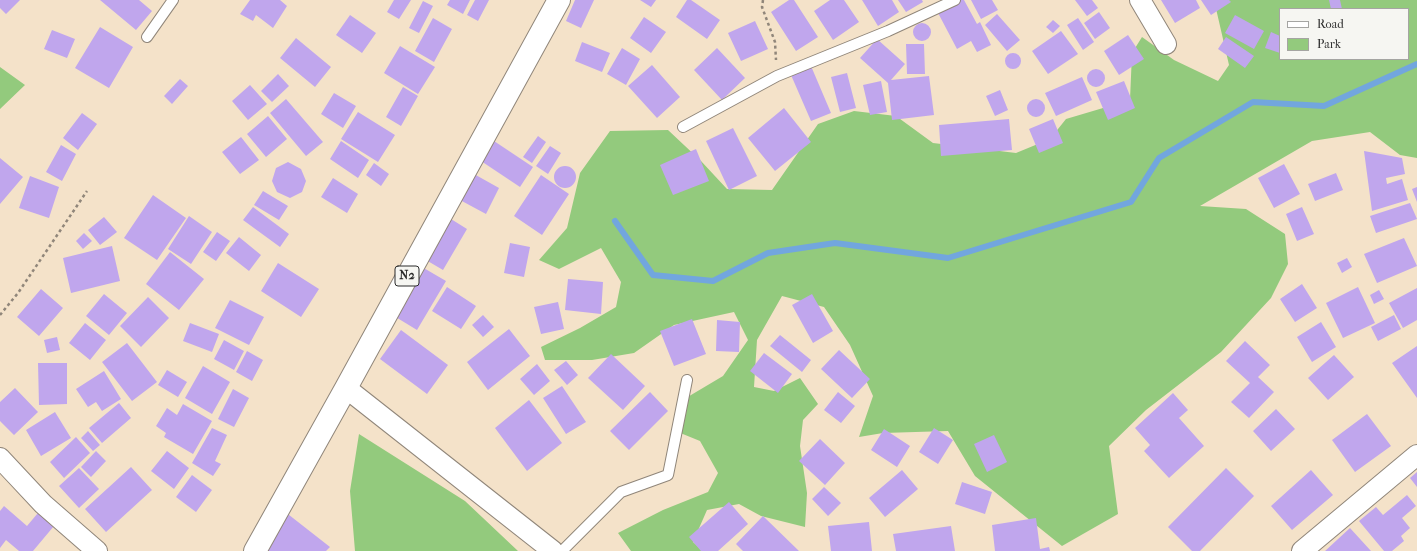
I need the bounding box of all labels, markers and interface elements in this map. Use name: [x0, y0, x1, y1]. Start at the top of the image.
legend: [1279, 8, 1409, 60]
text: Road: [1317, 17, 1344, 31]
text: Park: [1317, 37, 1341, 51]
road number: N2: [395, 266, 419, 286]

